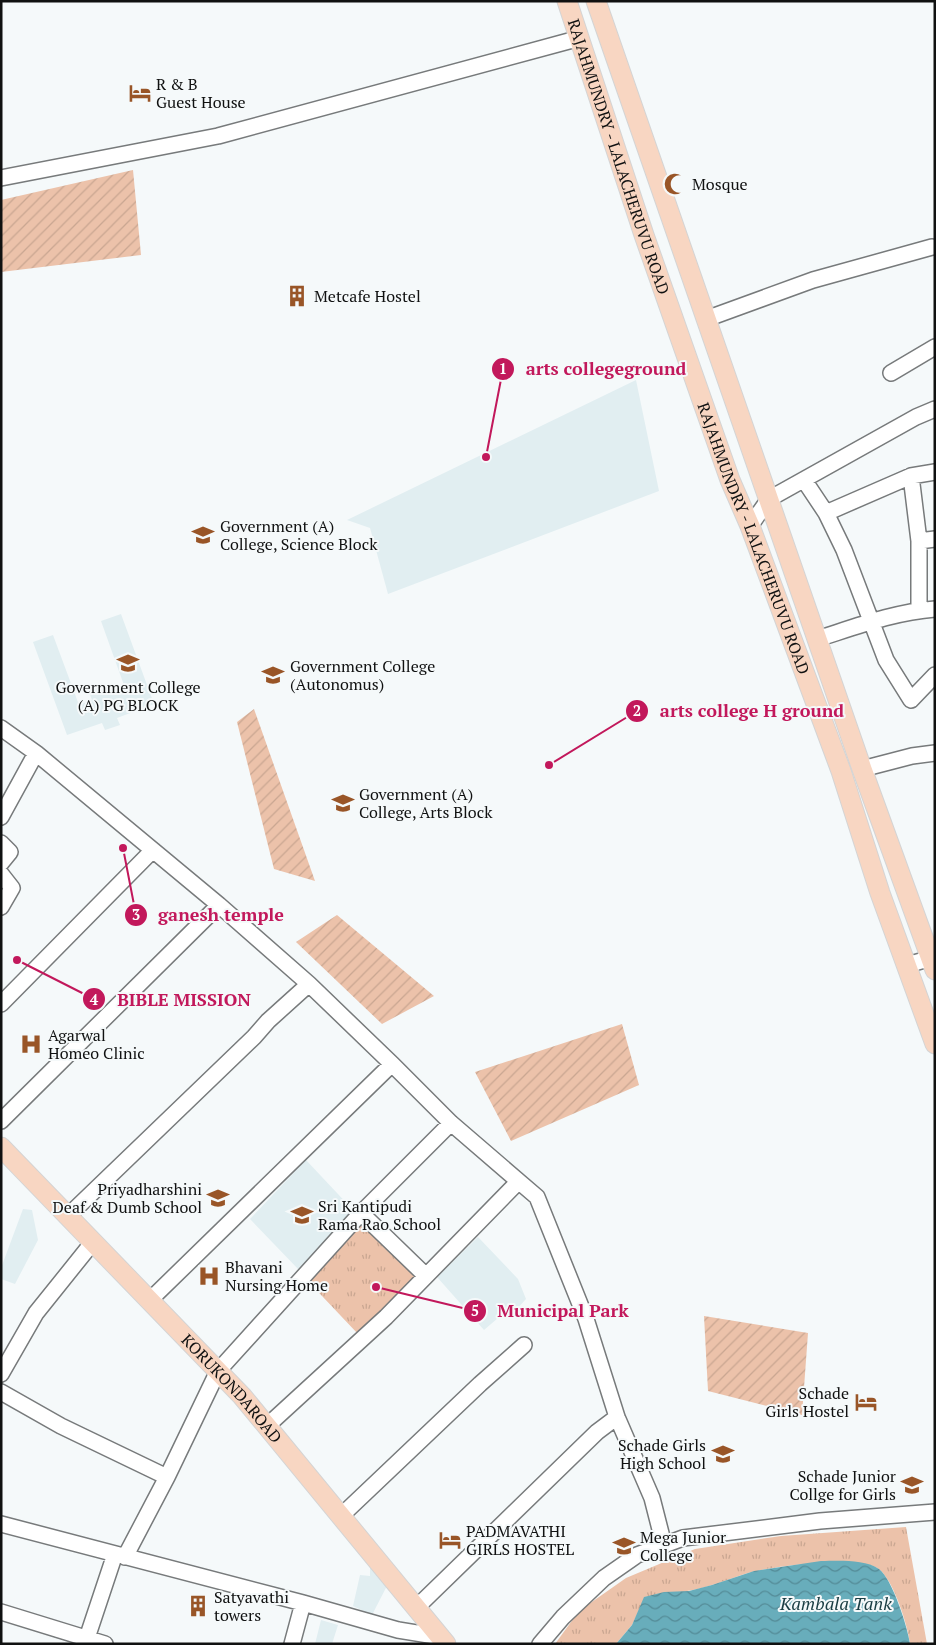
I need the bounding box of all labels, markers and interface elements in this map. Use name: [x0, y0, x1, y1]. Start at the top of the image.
street label: RAJAHMUNDRY - LALACHERUVU ROAD: [563, 16, 675, 297]
place label: R & B Guest House: [156, 73, 246, 113]
hotel icon: R & B Guest House: [127, 80, 153, 106]
mosque icon: Mosque: [662, 171, 688, 197]
place label: Mosque: [692, 173, 748, 195]
building icon: Metcafe Hostel: [284, 283, 310, 309]
place label: Metcafe Hostel: [314, 285, 421, 307]
callout: arts collegeground: [490, 352, 696, 385]
text: arts collegeground: [526, 356, 687, 380]
text: 1: [499, 358, 507, 378]
street label: RAJAHMUNDRY - LALACHERUVU ROAD: [693, 399, 815, 677]
place label: Government (A) College, Science Block: [220, 515, 378, 555]
school or university icon: Government (A) College, Science Block: [190, 522, 216, 548]
school or university icon: Government College (A) PG BLOCK: [115, 650, 141, 676]
place label: Government College (Autonomus): [290, 655, 435, 695]
school or university icon: Government College (Autonomus): [260, 662, 286, 688]
place label: Government College (A) PG BLOCK: [55, 676, 201, 716]
callout: arts college H ground: [625, 695, 854, 728]
text: arts college H ground: [660, 698, 844, 722]
text: 2: [633, 700, 641, 720]
place label: Government (A) College, Arts Block: [359, 783, 493, 823]
school or university icon: Government (A) College, Arts Block: [330, 790, 356, 816]
callout: ganesh temple: [123, 899, 294, 932]
text: ganesh temple: [158, 902, 284, 926]
text: 3: [132, 904, 140, 924]
callout: BIBLE MISSION: [82, 983, 261, 1016]
text: BIBLE MISSION: [117, 987, 251, 1011]
text: 4: [90, 989, 99, 1009]
place label: Agarwal Homeo Clinic: [48, 1024, 145, 1064]
hospital icon: Agarwal Homeo Clinic: [18, 1031, 44, 1057]
place label: Priyadharshini Deaf & Dumb School: [53, 1178, 202, 1218]
school or university icon: Priyadharshini Deaf & Dumb School: [205, 1185, 231, 1211]
place label: Sri Kantipudi Rama Rao School: [318, 1195, 441, 1235]
school or university icon: Sri Kantipudi Rama Rao School: [289, 1202, 315, 1228]
place label: Bhavani Nursing Home: [225, 1256, 328, 1296]
hospital icon: Bhavani Nursing Home: [196, 1263, 222, 1289]
callout: Municipal Park: [462, 1294, 639, 1327]
text: Municipal Park: [497, 1298, 629, 1322]
text: 5: [471, 1300, 479, 1320]
street label: KORUKONDAROAD: [177, 1329, 287, 1448]
place label: Schade Girls Hostel: [765, 1382, 849, 1422]
hotel icon: Schade Girls Hostel: [853, 1389, 879, 1415]
place label: Schade Girls High School: [618, 1434, 706, 1474]
school or university icon: Schade Girls High School: [710, 1441, 736, 1467]
place label: Schade Junior Collge for Girls: [789, 1465, 897, 1505]
school or university icon: Schade Junior Collge for Girls: [899, 1472, 925, 1498]
place label: PADMAVATHI GIRLS HOSTEL: [466, 1520, 574, 1560]
place label: Mega Junior College: [640, 1526, 727, 1566]
hotel icon: PADMAVATHI GIRLS HOSTEL: [437, 1527, 463, 1553]
school or university icon: Mega Junior College: [611, 1533, 637, 1559]
place label: Satyavathi towers: [214, 1586, 289, 1626]
water label: Kambala Tank: [779, 1591, 892, 1615]
building icon: Satyavathi towers: [185, 1593, 211, 1619]

